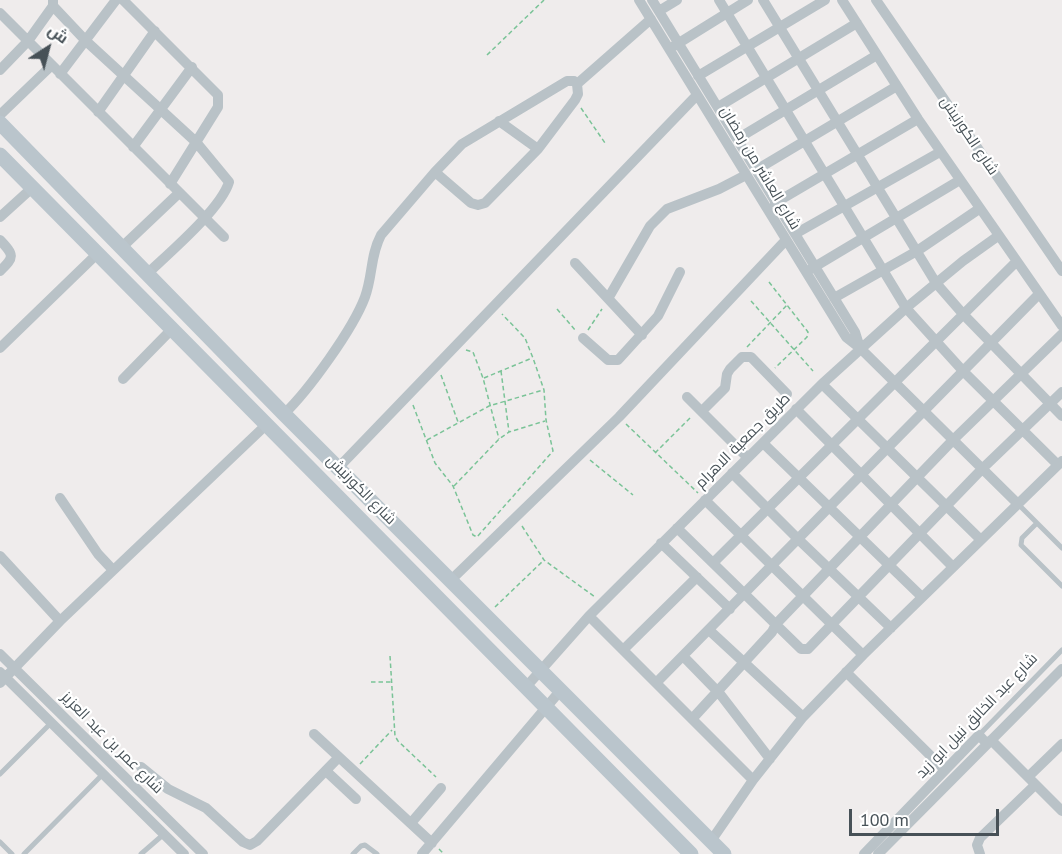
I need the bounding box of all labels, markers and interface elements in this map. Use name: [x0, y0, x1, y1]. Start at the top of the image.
north arrow: [18, 18, 78, 78]
text: ش: [44, 19, 73, 48]
street label: شارع الكورنيش: [936, 93, 1002, 179]
street label: شارع العاشر من رمضان: [716, 103, 804, 233]
street label: طريق جمعية الاهرام: [692, 390, 794, 492]
street label: شارع الكورنيش: [323, 452, 399, 528]
street label: شارع عبد الخالق نبيل ابو زيد: [913, 650, 1041, 782]
street label: شارع عمر بن عبد العزيز: [57, 688, 167, 798]
scale bar: [852, 797, 1002, 835]
text: 100 m: [860, 808, 909, 831]

